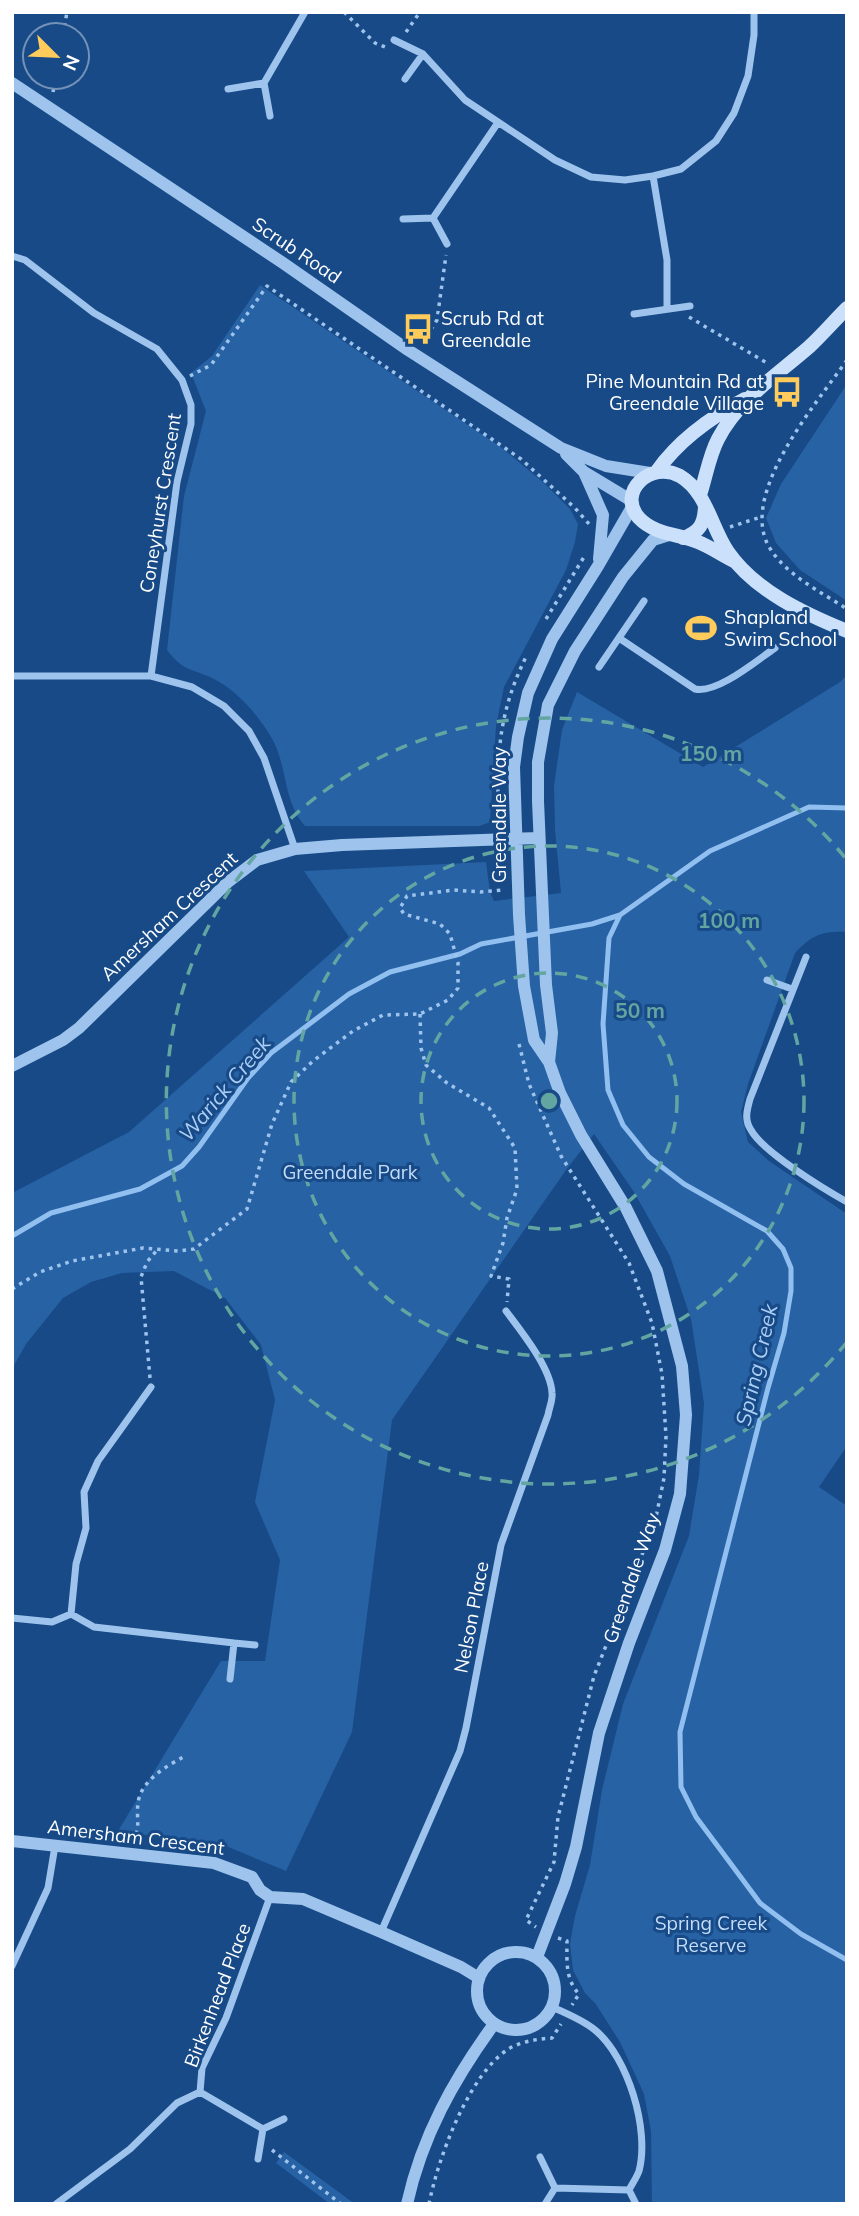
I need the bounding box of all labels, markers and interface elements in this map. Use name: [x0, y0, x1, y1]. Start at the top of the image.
north arrow: [21, 21, 91, 91]
text: N: [58, 51, 85, 74]
street label: Scrub Road: [248, 212, 346, 288]
place label: Scrub Rd at Greendale: [441, 306, 544, 352]
bus stop icon: Scrub Rd at Greendale: [401, 312, 435, 346]
place label: Pine Mountain Rd at Greendale Village: [585, 369, 764, 415]
bus stop icon: Pine Mountain Rd at Greendale Village: [770, 375, 804, 409]
street label: Coneyhurst Crescent: [134, 411, 186, 594]
place label: Shapland Swim School: [724, 605, 837, 651]
sports icon: Shapland Swim School: [684, 611, 718, 645]
text: 150 m: [680, 740, 742, 766]
street label: Greendale Way: [487, 747, 511, 883]
street label: Amersham Crescent: [96, 846, 243, 986]
text: 100 m: [698, 907, 760, 933]
text: 50 m: [615, 997, 665, 1023]
water label: Warick Creek: [173, 1029, 277, 1146]
centre of rings: [537, 1089, 561, 1113]
park label: Greendale Park: [282, 1160, 418, 1184]
water label: Spring Creek: [729, 1300, 783, 1428]
street label: Greendale Way: [597, 1510, 665, 1646]
street label: Nelson Place: [448, 1559, 494, 1675]
street label: Amersham Crescent: [46, 1814, 226, 1860]
park label: Spring Creek Reserve: [655, 1911, 767, 1957]
street label: Birkenhead Place: [178, 1920, 256, 2070]

